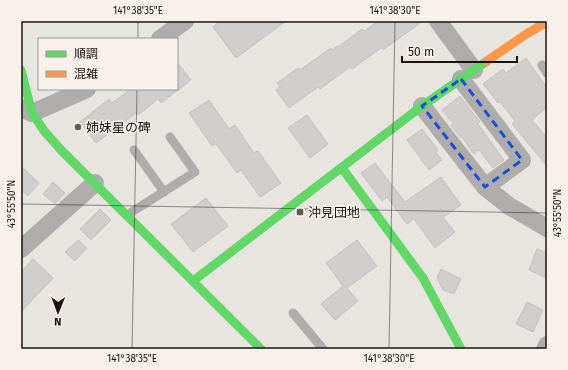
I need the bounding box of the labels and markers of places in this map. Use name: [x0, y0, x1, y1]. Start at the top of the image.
place label: 姉妹星の碑: [86, 120, 151, 135]
marker: 姉妹星の碑: [73, 122, 83, 132]
place label: 沖見団地: [308, 205, 360, 220]
marker: 沖見団地: [295, 207, 305, 217]

